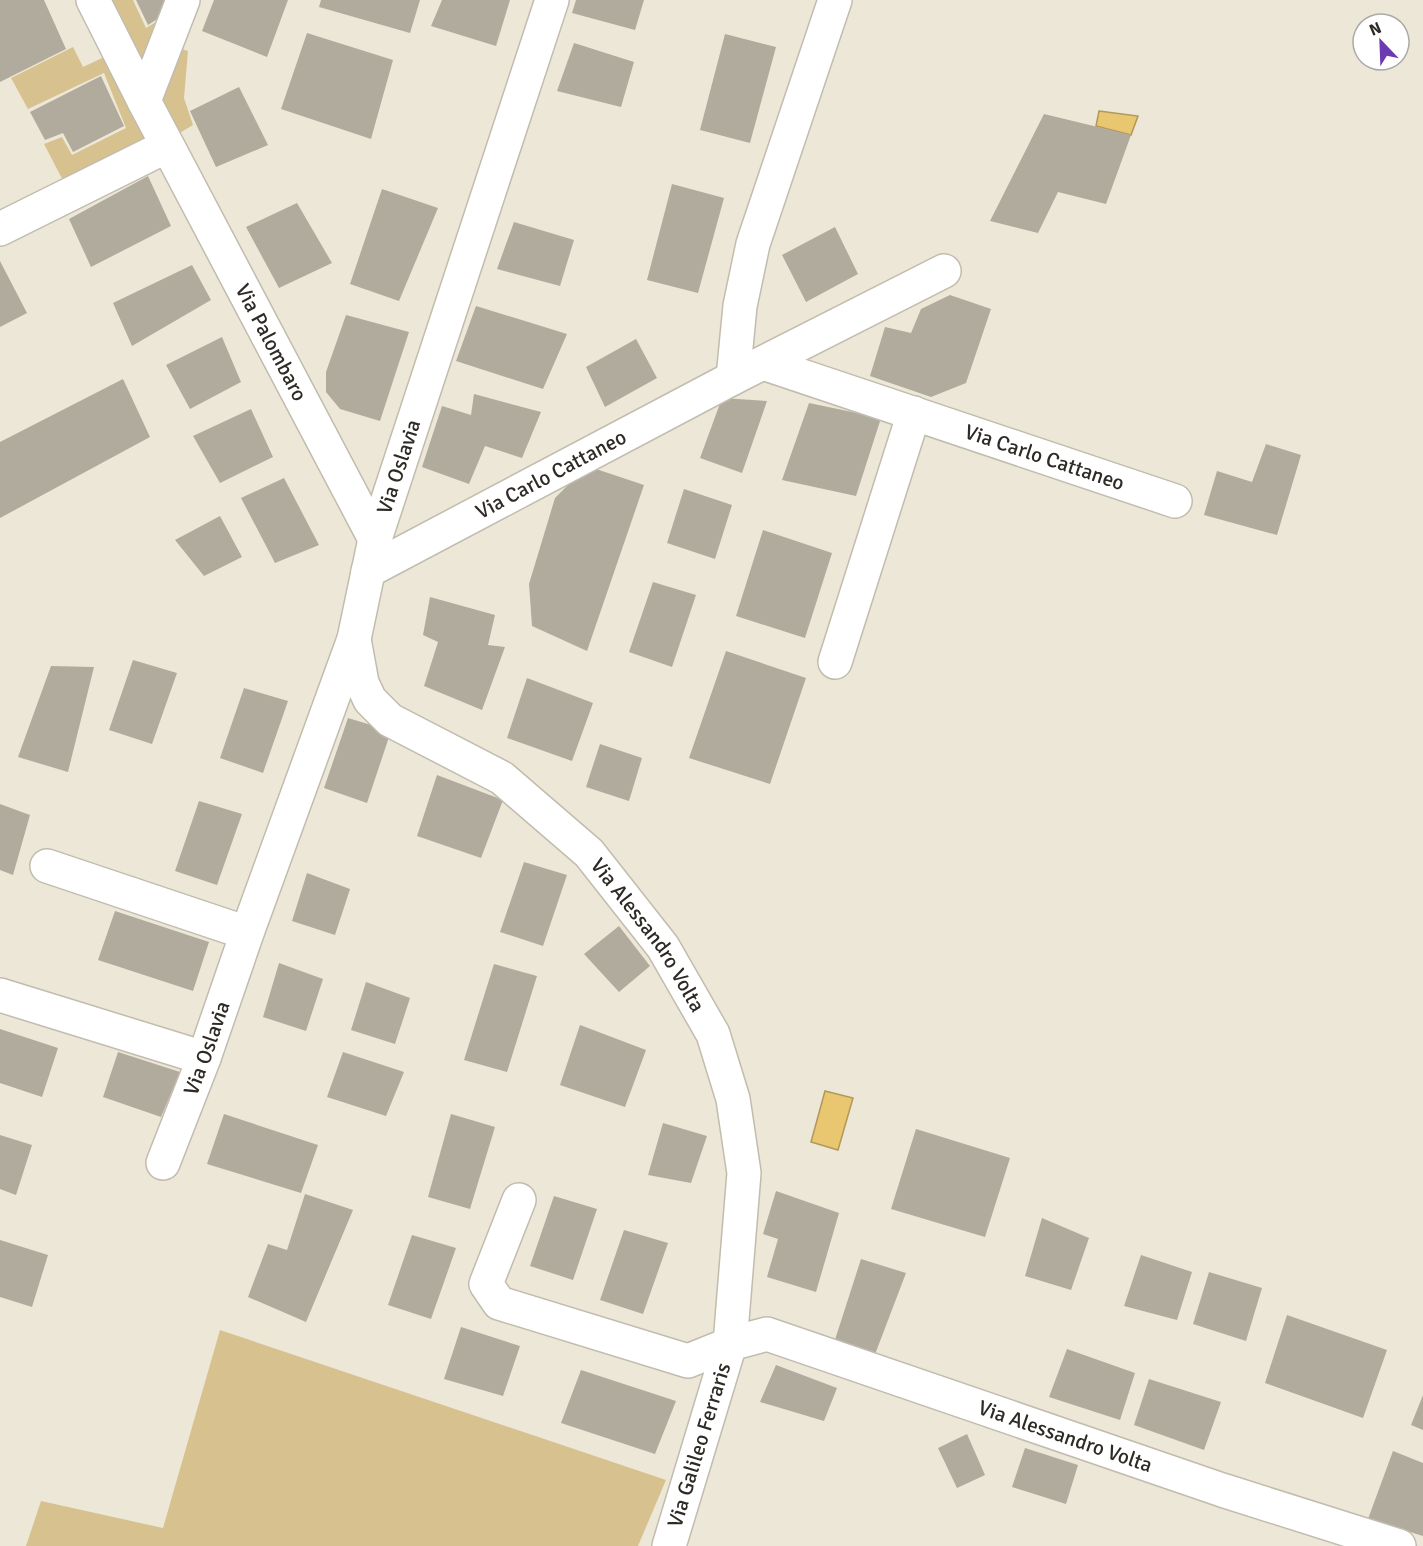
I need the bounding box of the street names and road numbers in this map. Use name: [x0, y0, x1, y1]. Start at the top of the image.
street label: Via Palombaro: [230, 279, 313, 405]
street label: Via Oslavia: [371, 416, 426, 517]
street label: Via Carlo Cattaneo: [961, 419, 1128, 496]
street label: Via Carlo Cattaneo: [471, 424, 631, 525]
street label: Via Alessandro Volta: [585, 853, 711, 1017]
street label: Via Oslavia: [178, 998, 236, 1099]
street label: Via Galileo Ferraris: [662, 1360, 736, 1530]
street label: Via Alessandro Volta: [975, 1394, 1156, 1478]

